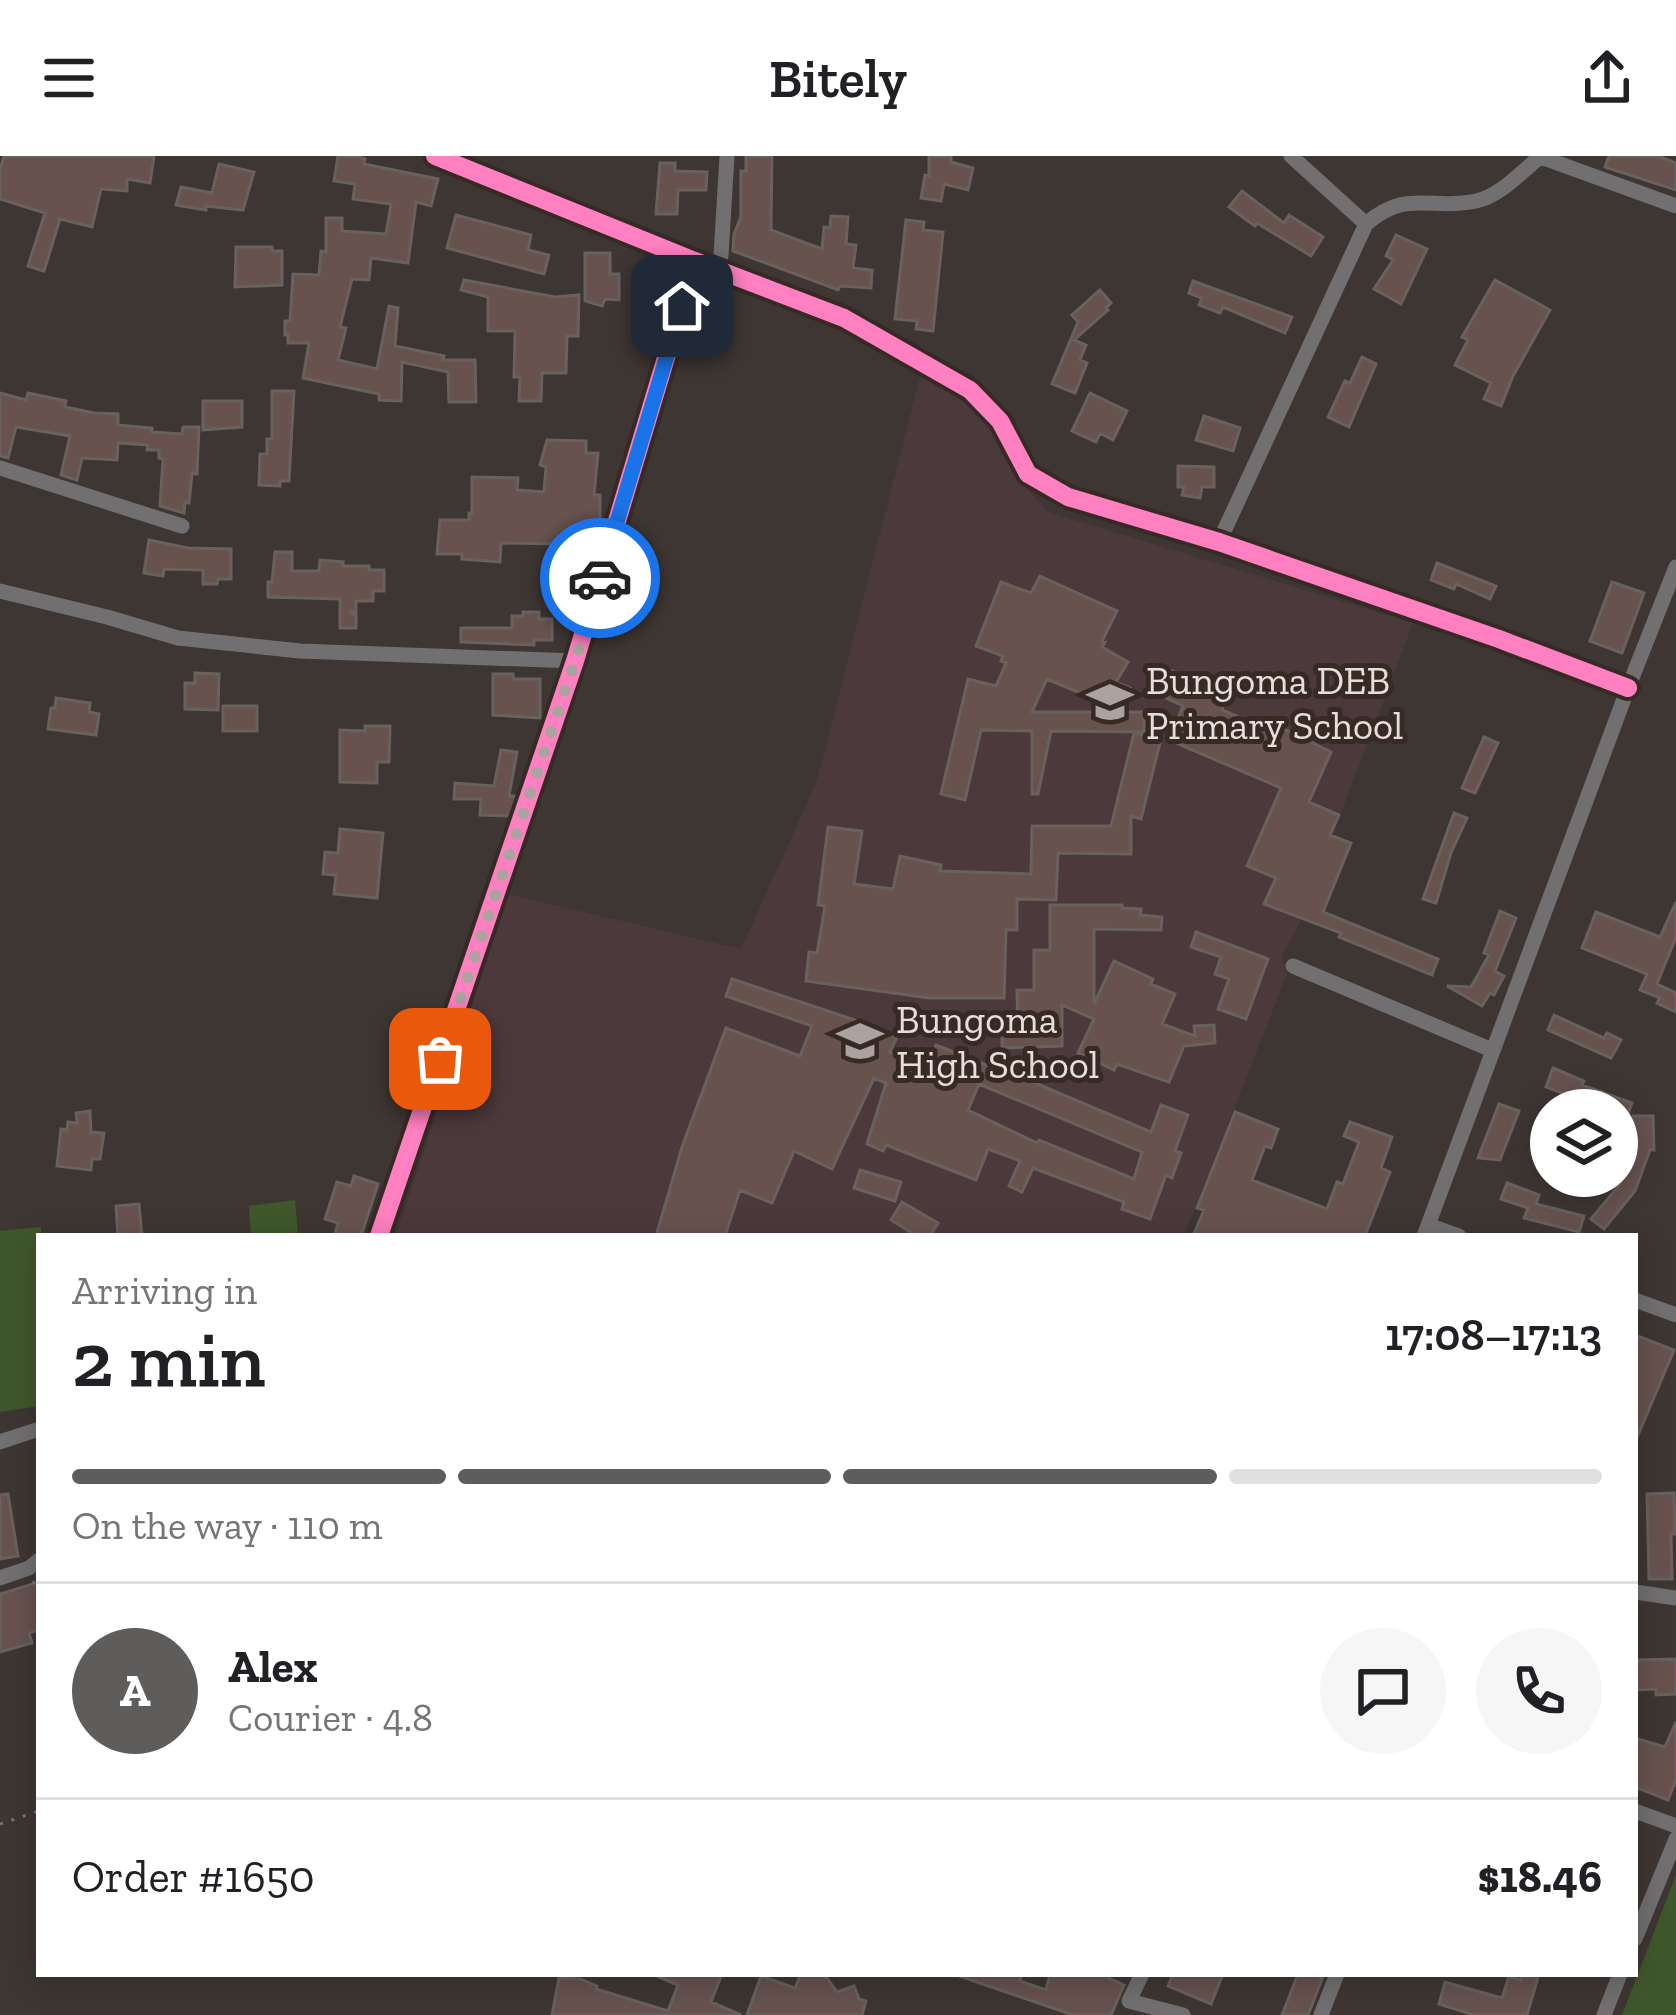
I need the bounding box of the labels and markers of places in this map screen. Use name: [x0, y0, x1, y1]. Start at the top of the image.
pin: [631, 255, 733, 357]
place label: Bungoma DEB Primary School: [1146, 657, 1403, 749]
school or university icon: Bungoma DEB Primary School: [1085, 677, 1135, 727]
place label: Bungoma High School: [896, 996, 1099, 1088]
pin: [389, 1008, 491, 1110]
school or university icon: Bungoma High School: [835, 1016, 885, 1066]

